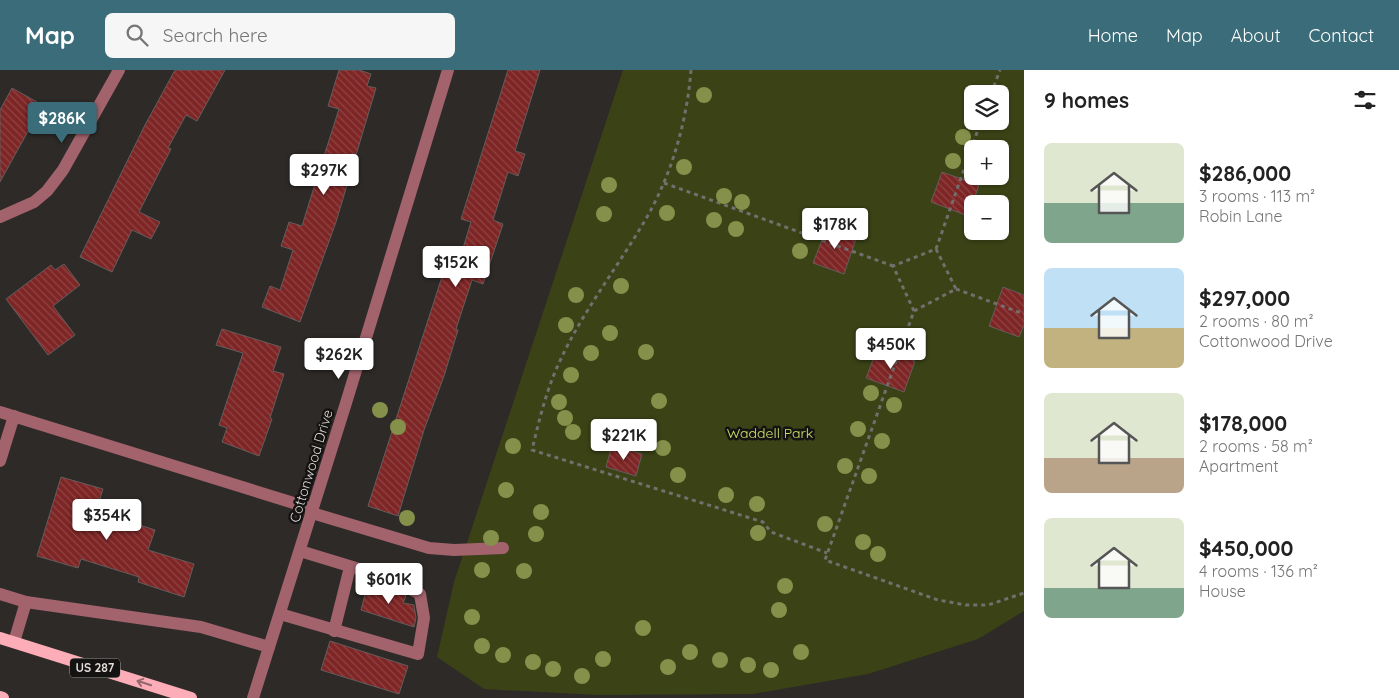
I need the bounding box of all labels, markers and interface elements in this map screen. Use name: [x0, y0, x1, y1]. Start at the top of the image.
search box: [105, 13, 455, 58]
text: Map: [25, 20, 75, 50]
icon: search: [123, 21, 151, 49]
text: Search here: [163, 23, 268, 47]
text: Home: [1088, 24, 1138, 47]
text: Map: [1166, 24, 1203, 47]
text: About: [1231, 24, 1281, 47]
text: Contact: [1309, 24, 1374, 47]
map controls: [964, 85, 1009, 240]
button: layers: [964, 85, 1009, 130]
icon: filters: [1351, 86, 1379, 114]
text: 9 homes: [1044, 87, 1129, 113]
pin: $286K: [27, 102, 97, 144]
text: $286K: [39, 108, 85, 128]
button: +: [964, 140, 1009, 185]
pin: $297K: [289, 154, 359, 196]
text: $297K: [301, 160, 347, 180]
text: $286,000: [1199, 160, 1291, 186]
icon: home: [1084, 163, 1144, 223]
text: 3 rooms · 113 m²: [1199, 186, 1315, 206]
button: −: [964, 195, 1009, 240]
text: Robin Lane: [1199, 206, 1283, 226]
pin: $178K: [800, 208, 870, 250]
text: $178K: [813, 214, 857, 234]
pin: $152K: [421, 246, 491, 288]
text: $152K: [434, 252, 478, 272]
text: $297,000: [1199, 285, 1290, 311]
icon: home: [1084, 288, 1144, 348]
text: 2 rooms · 80 m²: [1199, 311, 1314, 331]
pin: $450K: [856, 328, 926, 370]
text: Cottonwood Drive: [1199, 331, 1333, 351]
text: $450K: [867, 334, 915, 354]
pin: $262K: [304, 338, 374, 380]
text: $262K: [315, 344, 363, 364]
street label: Cottonwood Drive: [285, 407, 337, 525]
text: $178,000: [1199, 410, 1287, 436]
icon: home: [1084, 413, 1144, 473]
pin: $221K: [589, 418, 659, 461]
park label: Waddell Park: [727, 424, 813, 442]
text: $221K: [602, 425, 646, 445]
text: 2 rooms · 58 m²: [1199, 436, 1313, 456]
text: Apartment: [1199, 456, 1279, 476]
pin: $354K: [72, 498, 142, 541]
text: $354K: [83, 505, 131, 525]
text: $450,000: [1199, 535, 1293, 561]
icon: home: [1084, 538, 1144, 598]
text: 4 rooms · 136 m²: [1199, 561, 1318, 581]
pin: $601K: [354, 562, 424, 605]
text: $601K: [367, 569, 411, 589]
text: House: [1199, 581, 1246, 601]
road number: US 287: [70, 658, 120, 678]
one-way arrow: [136, 678, 152, 688]

